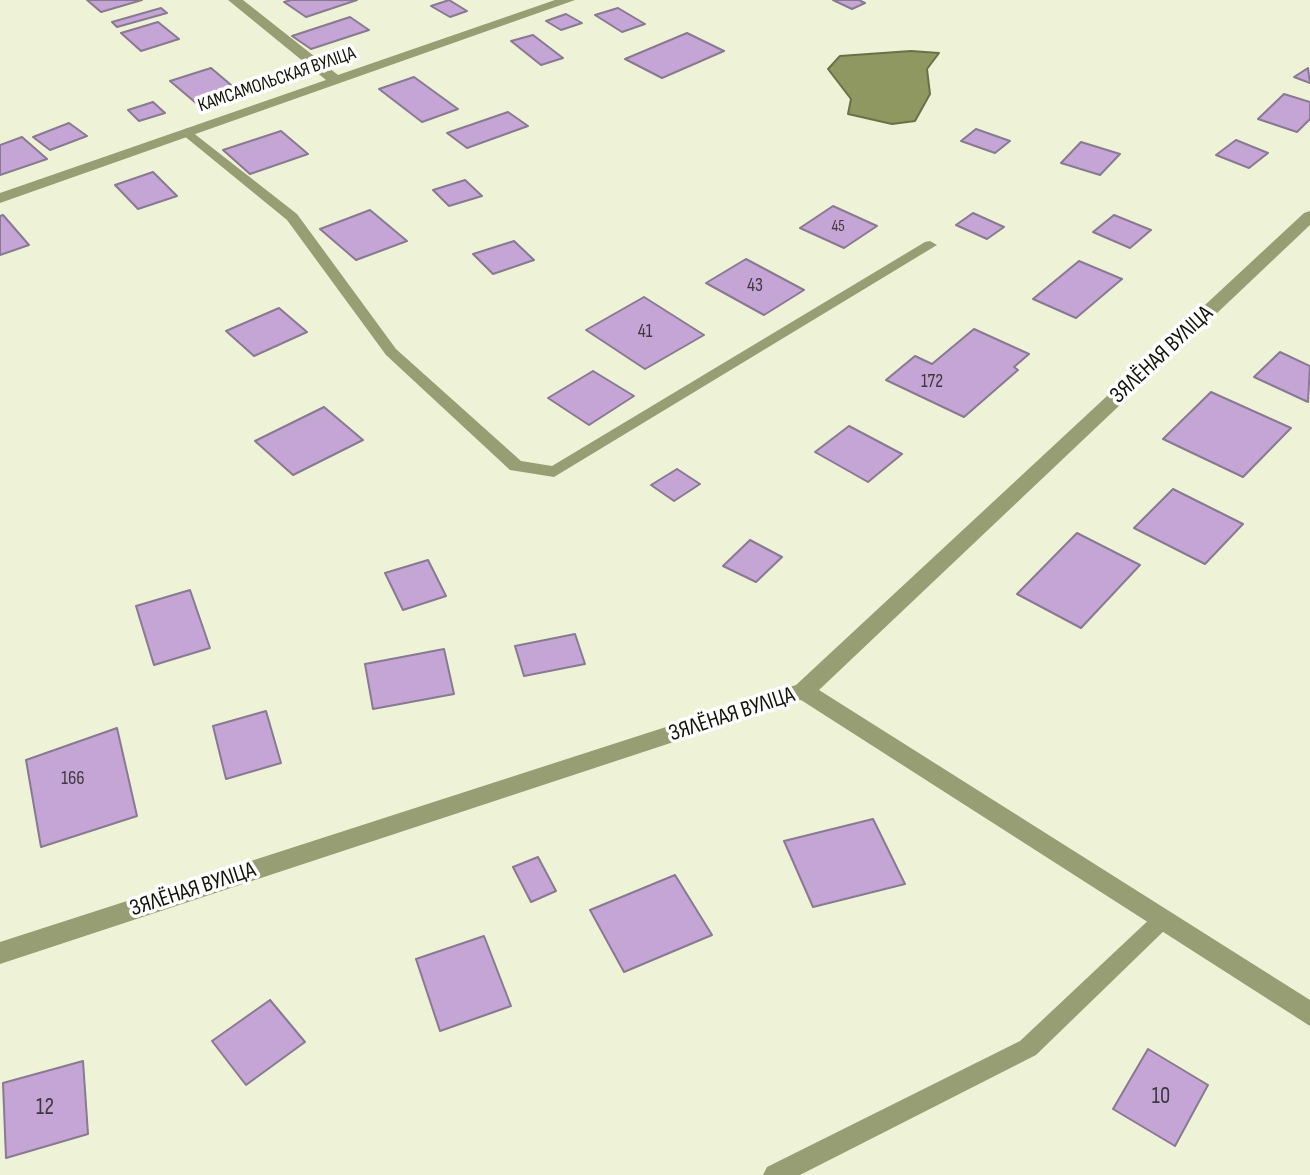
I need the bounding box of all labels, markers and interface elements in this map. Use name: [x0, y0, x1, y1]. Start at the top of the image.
street label: КАМСАМОЛЬСКАЯ ВУЛІЦА: [195, 42, 359, 118]
house number: 45: [831, 217, 845, 237]
house number: 43: [747, 275, 763, 297]
street label: ЗЯЛЁНАЯ ВУЛІЦА: [1105, 300, 1219, 410]
house number: 41: [638, 321, 652, 343]
house number: 172: [921, 371, 943, 393]
street label: ЗЯЛЁНАЯ ВУЛІЦА: [666, 682, 798, 748]
house number: 166: [61, 768, 85, 790]
street label: ЗЯЛЁНАЯ ВУЛІЦА: [127, 857, 259, 923]
house number: 10: [1152, 1083, 1170, 1111]
house number: 12: [36, 1094, 54, 1122]

